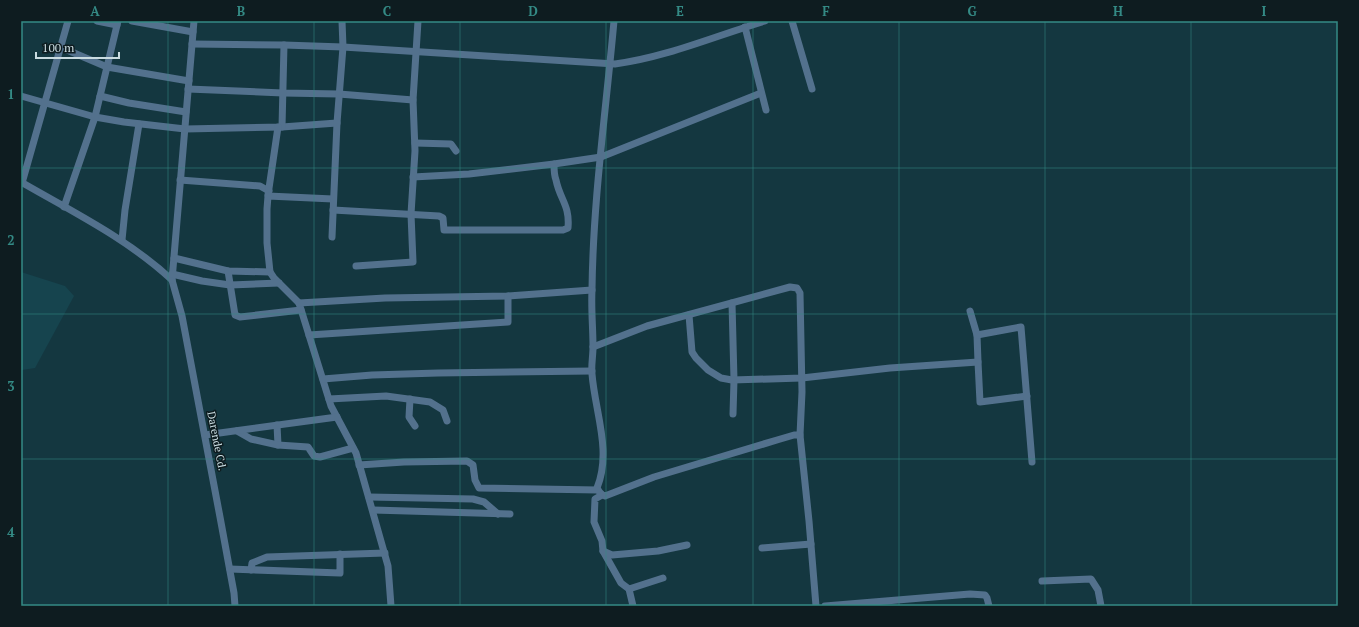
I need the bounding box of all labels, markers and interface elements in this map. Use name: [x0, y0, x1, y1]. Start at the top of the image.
text: A: [90, 2, 100, 20]
text: B: [237, 2, 245, 20]
text: C: [383, 2, 391, 20]
text: D: [528, 2, 538, 20]
text: E: [676, 2, 684, 20]
text: F: [822, 2, 830, 20]
text: G: [967, 2, 977, 20]
text: H: [1113, 2, 1123, 20]
text: I: [1262, 2, 1267, 20]
scale bar: [36, 34, 119, 60]
text: 100 m: [42, 40, 75, 55]
text: 1: [7, 85, 15, 103]
text: 2: [7, 231, 15, 249]
text: 3: [7, 377, 15, 395]
street label: Darende Cd.: [204, 410, 230, 472]
text: 4: [7, 523, 15, 541]

